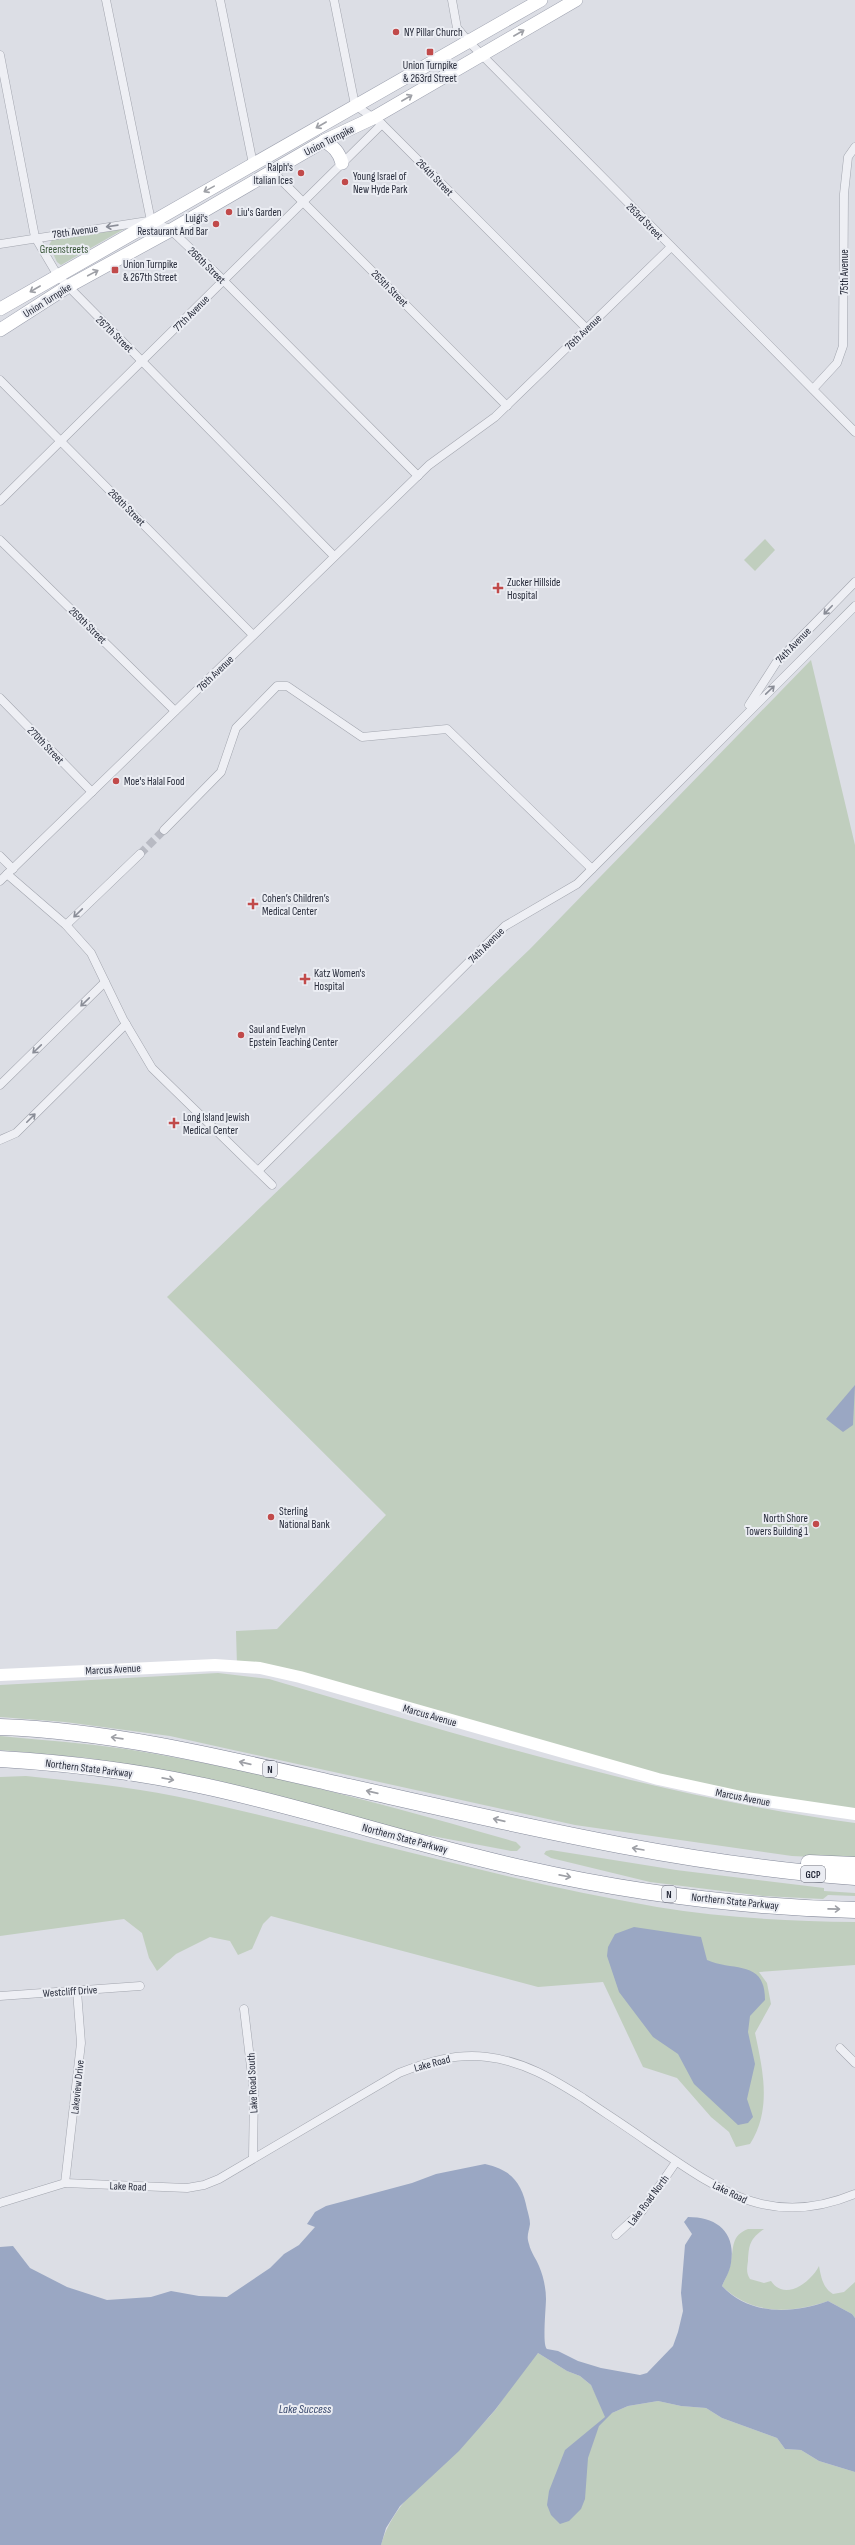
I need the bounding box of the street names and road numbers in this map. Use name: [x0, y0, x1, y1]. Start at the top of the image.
street label: Union Turnpike: [302, 122, 356, 159]
street label: 264th Street: [413, 156, 456, 199]
street label: 263rd Street: [624, 200, 666, 243]
street label: 78th Avenue: [51, 222, 99, 241]
street label: 266th Street: [185, 244, 229, 287]
street label: 75th Avenue: [838, 249, 851, 295]
street label: 265th Street: [369, 267, 411, 310]
street label: Union Turnpike: [21, 280, 74, 320]
street label: 77th Avenue: [171, 293, 212, 334]
street label: 76th Avenue: [562, 312, 604, 353]
street label: 267th Street: [93, 313, 136, 356]
street label: 268th Street: [105, 486, 148, 529]
street label: 269th Street: [66, 604, 110, 647]
street label: 74th Avenue: [773, 625, 814, 666]
street label: 76th Avenue: [194, 653, 236, 694]
street label: 270th Street: [25, 724, 67, 767]
street label: 74th Avenue: [466, 925, 507, 966]
street label: Marcus Avenue: [85, 1662, 141, 1677]
street label: Marcus Avenue: [401, 1702, 458, 1729]
street label: Northern State Parkway: [45, 1757, 134, 1780]
road number: N: [263, 1761, 277, 1777]
street label: Marcus Avenue: [715, 1786, 771, 1809]
street label: Northern State Parkway: [361, 1821, 450, 1856]
road number: GCP: [801, 1866, 825, 1882]
road number: N: [662, 1886, 676, 1902]
street label: Northern State Parkway: [691, 1890, 780, 1913]
street label: Westcliff Drive: [42, 1983, 98, 2000]
street label: Lake Road South: [244, 2052, 261, 2114]
street label: Lake Road: [413, 2052, 452, 2075]
street label: Lakeview Drive: [68, 2059, 87, 2115]
street label: Lake Road North: [625, 2172, 672, 2228]
street label: Lake Road: [109, 2179, 147, 2194]
street label: Lake Road: [710, 2179, 750, 2207]

